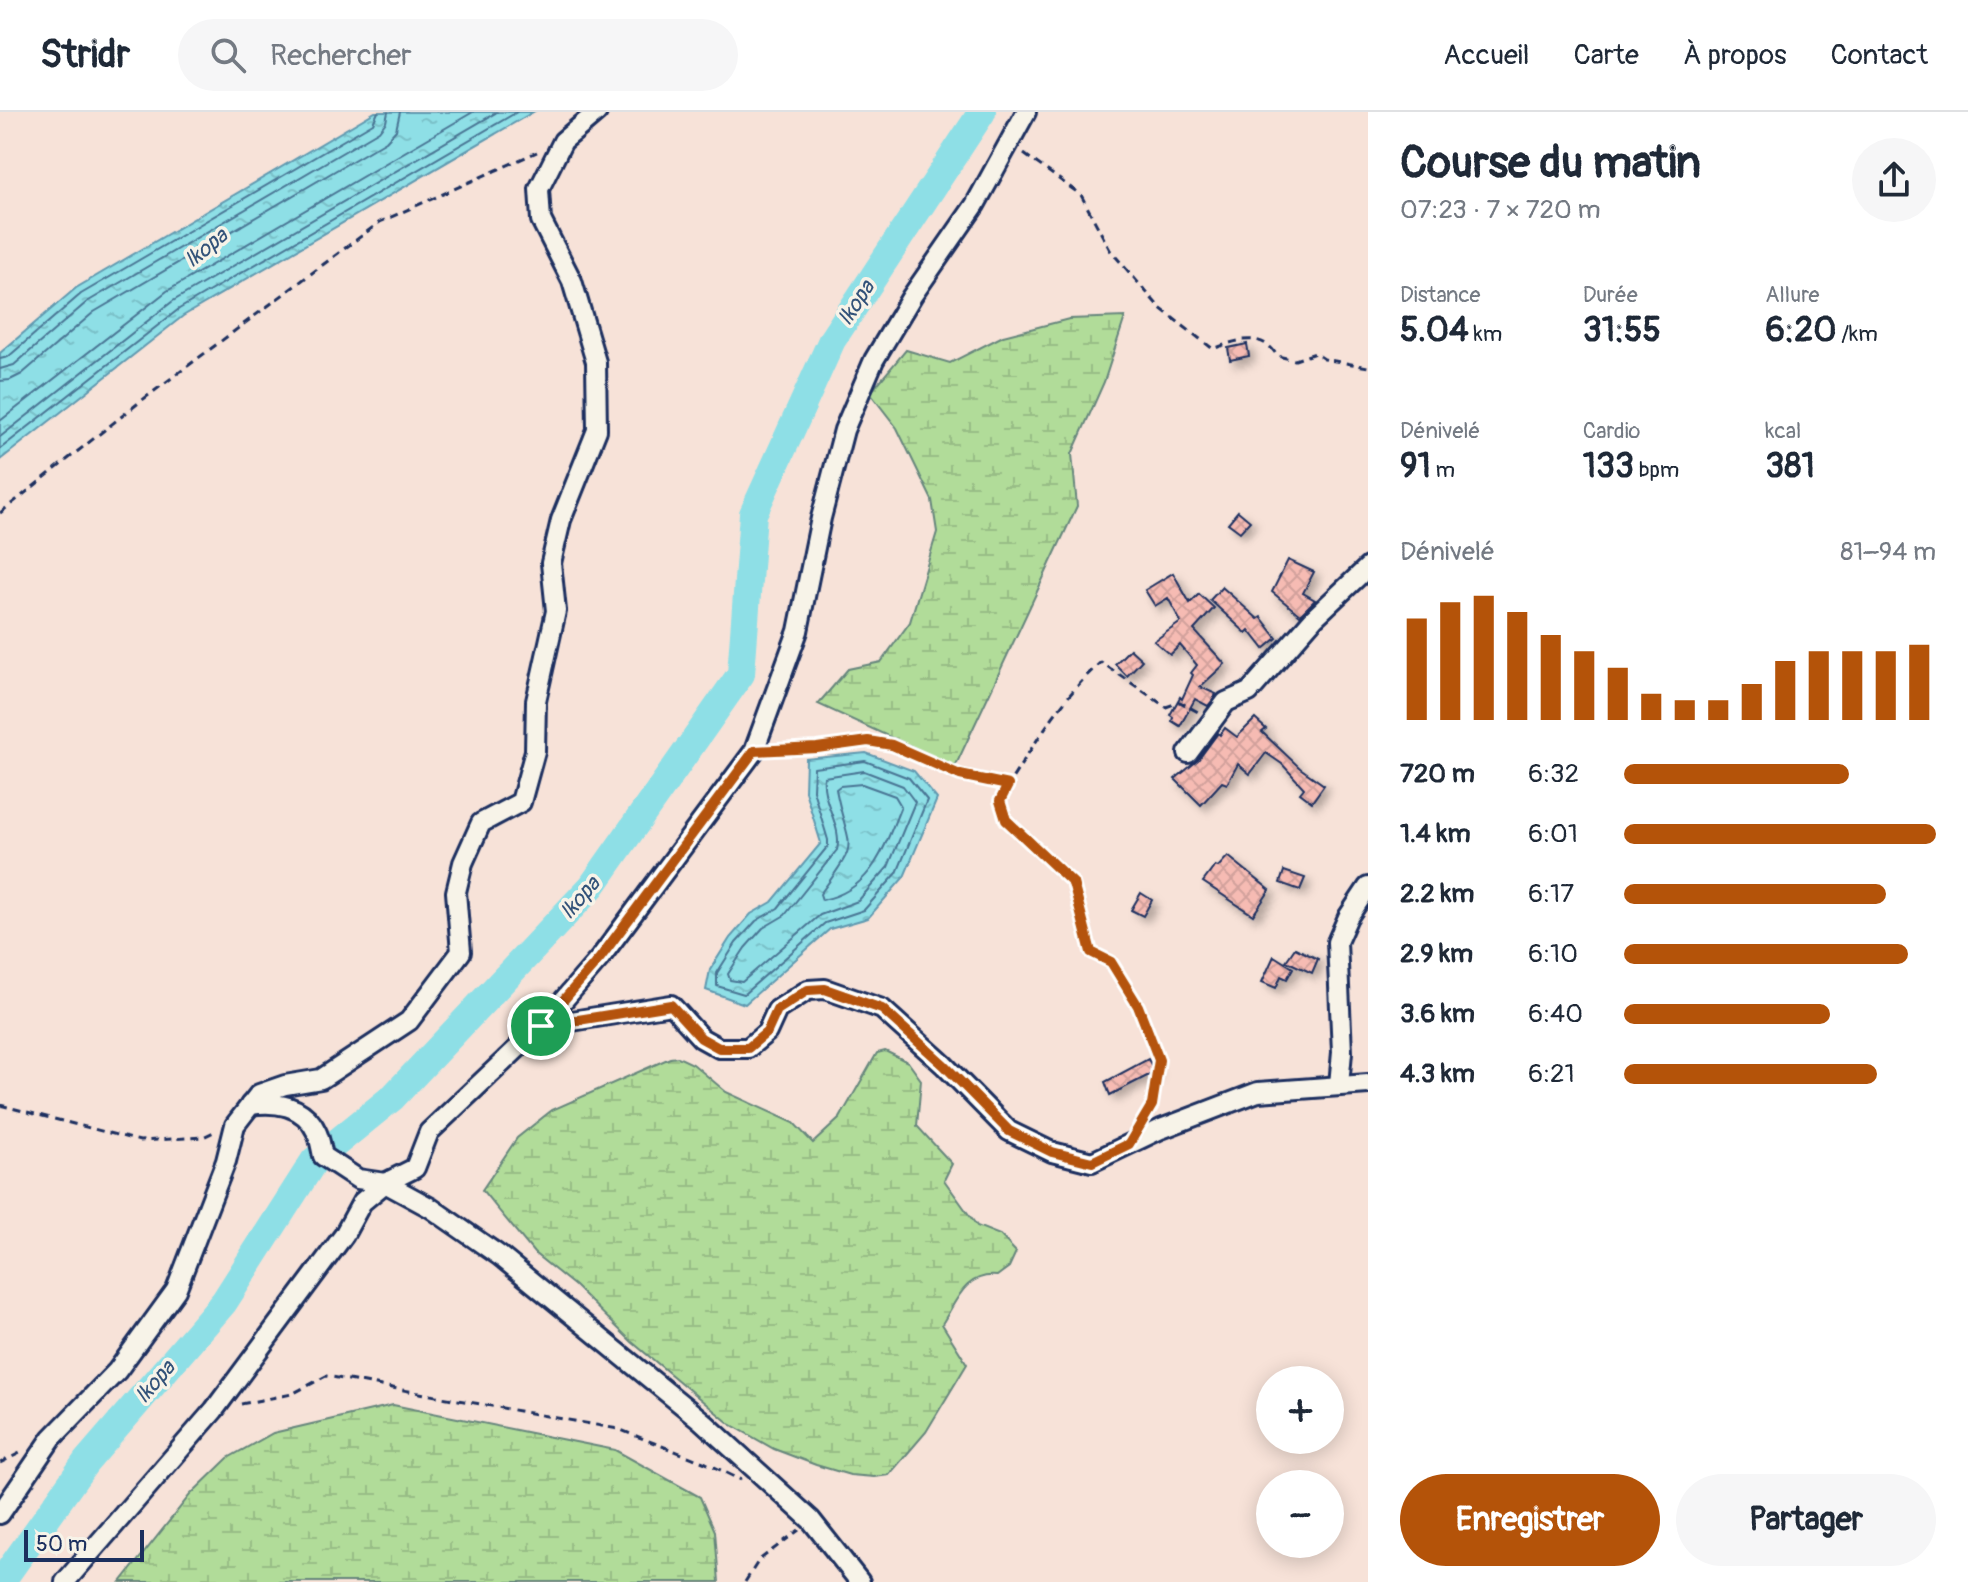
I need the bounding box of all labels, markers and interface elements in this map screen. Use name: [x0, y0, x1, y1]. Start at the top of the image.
search box: [178, 19, 738, 91]
text: Stridr: [40, 31, 130, 79]
icon: search: [206, 33, 250, 77]
text: Rechercher: [270, 37, 412, 74]
text: Accueil: [1443, 38, 1530, 73]
text: Carte: [1574, 38, 1639, 73]
text: À propos: [1683, 38, 1787, 73]
text: Contact: [1831, 38, 1928, 73]
text: Course du matin: [1400, 136, 1701, 191]
button: share: [1852, 138, 1936, 222]
text: 07:23 · 7 × 720 m: [1400, 194, 1601, 226]
water label: Ikopa: [179, 221, 235, 274]
water label: Ikopa: [831, 274, 882, 331]
text: Distance: [1400, 281, 1480, 309]
text: Durée: [1583, 281, 1638, 309]
text: Allure: [1765, 281, 1819, 309]
text: 5.04: [1400, 309, 1469, 352]
text: 31:55: [1583, 309, 1661, 352]
text: 6:20: [1765, 309, 1836, 352]
text: km: [1469, 320, 1502, 348]
text: /km: [1836, 320, 1878, 348]
text: Dénivelé: [1400, 417, 1480, 445]
text: Cardio: [1583, 417, 1640, 445]
text: kcal: [1765, 417, 1801, 445]
text: 91: [1400, 445, 1431, 488]
text: 133: [1583, 445, 1634, 488]
text: 381: [1765, 445, 1815, 488]
text: m: [1431, 456, 1455, 484]
text: bpm: [1634, 456, 1679, 484]
text: Dénivelé: [1400, 536, 1495, 568]
text: 81–94 m: [1840, 536, 1936, 568]
text: 720 m: [1400, 758, 1475, 790]
text: 6:32: [1528, 758, 1579, 790]
text: 1.4 km: [1400, 818, 1471, 850]
text: 6:01: [1528, 818, 1578, 850]
water label: Ikopa: [554, 869, 607, 925]
text: 2.2 km: [1400, 878, 1474, 910]
text: 6:17: [1528, 878, 1574, 910]
text: 2.9 km: [1400, 938, 1473, 970]
text: 6:10: [1528, 938, 1578, 970]
pin: [507, 992, 575, 1060]
text: 3.6 km: [1400, 998, 1475, 1030]
text: 6:40: [1528, 998, 1583, 1030]
icon: arrive: [519, 1004, 563, 1048]
text: 4.3 km: [1400, 1058, 1475, 1090]
text: 6:21: [1528, 1058, 1575, 1090]
water label: Ikopa: [129, 1353, 182, 1409]
map controls: [1256, 1366, 1344, 1558]
button: +: [1256, 1366, 1344, 1454]
button: −: [1256, 1470, 1344, 1558]
button: Enregistrer: [1400, 1474, 1660, 1566]
button: Partager: [1676, 1474, 1936, 1566]
scale bar: [24, 1526, 144, 1562]
text: 50 m: [36, 1530, 87, 1558]

